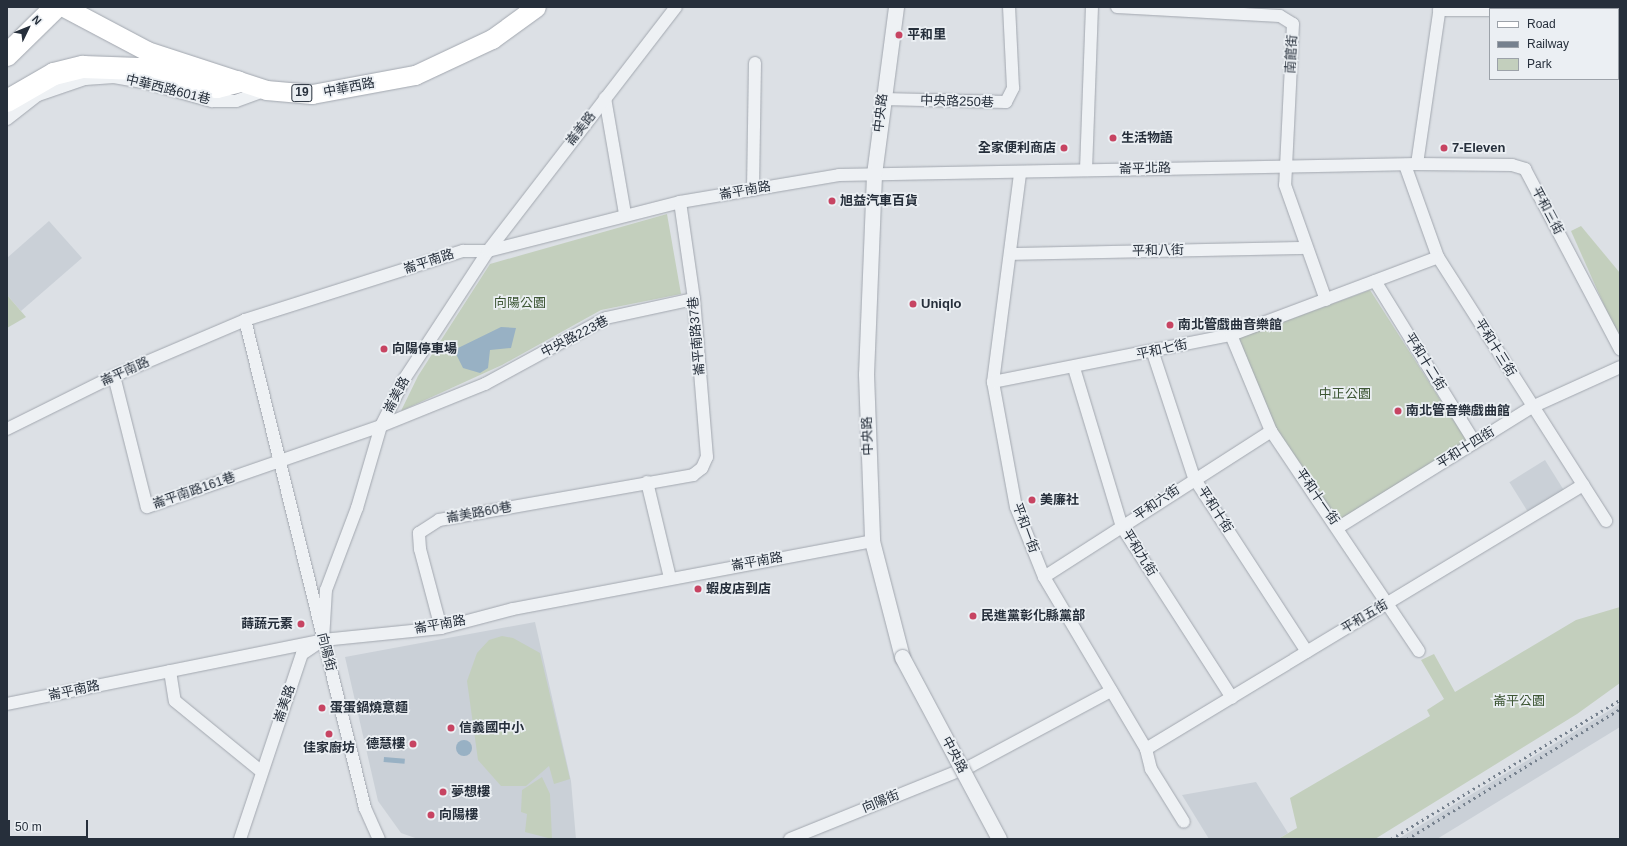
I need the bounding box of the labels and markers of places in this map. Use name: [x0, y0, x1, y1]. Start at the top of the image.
place label: 平和里: [907, 27, 946, 43]
marker: 平和里: [894, 30, 904, 40]
place label: 生活物語: [1121, 130, 1173, 146]
marker: 生活物語: [1108, 133, 1118, 143]
place label: 全家便利商店: [978, 140, 1056, 156]
place label: 7-Eleven: [1452, 140, 1505, 156]
marker: 全家便利商店: [1059, 143, 1069, 153]
marker: 7-Eleven: [1439, 143, 1449, 153]
place label: 旭益汽車百貨: [840, 193, 918, 209]
marker: 旭益汽車百貨: [827, 196, 837, 206]
place label: Uniqlo: [921, 296, 961, 312]
marker: Uniqlo: [908, 299, 918, 309]
place label: 南北管戲曲音樂館: [1178, 317, 1282, 333]
marker: 南北管戲曲音樂館: [1165, 320, 1175, 330]
place label: 向陽停車場: [392, 341, 457, 357]
marker: 向陽停車場: [379, 344, 389, 354]
place label: 南北管音樂戲曲館: [1406, 403, 1510, 419]
marker: 南北管音樂戲曲館: [1393, 406, 1403, 416]
place label: 美廉社: [1040, 492, 1079, 508]
marker: 美廉社: [1027, 495, 1037, 505]
place label: 蝦皮店到店: [706, 581, 771, 597]
marker: 蝦皮店到店: [693, 584, 703, 594]
place label: 民進黨彰化縣黨部: [981, 608, 1085, 624]
marker: 民進黨彰化縣黨部: [968, 611, 978, 621]
place label: 蒔蔬元素: [241, 616, 293, 632]
marker: 蒔蔬元素: [296, 619, 306, 629]
place label: 蛋蛋鍋燒意麵: [330, 700, 408, 716]
marker: 蛋蛋鍋燒意麵: [317, 703, 327, 713]
place label: 信義國中小: [459, 720, 524, 736]
marker: 信義國中小: [446, 723, 456, 733]
marker: 佳家廚坊: [324, 729, 334, 739]
place label: 德慧樓: [366, 736, 405, 752]
marker: 德慧樓: [408, 739, 418, 749]
place label: 佳家廚坊: [303, 740, 355, 756]
place label: 夢想樓: [451, 784, 490, 800]
marker: 夢想樓: [438, 787, 448, 797]
place label: 向陽樓: [439, 807, 478, 823]
marker: 向陽樓: [426, 810, 436, 820]

